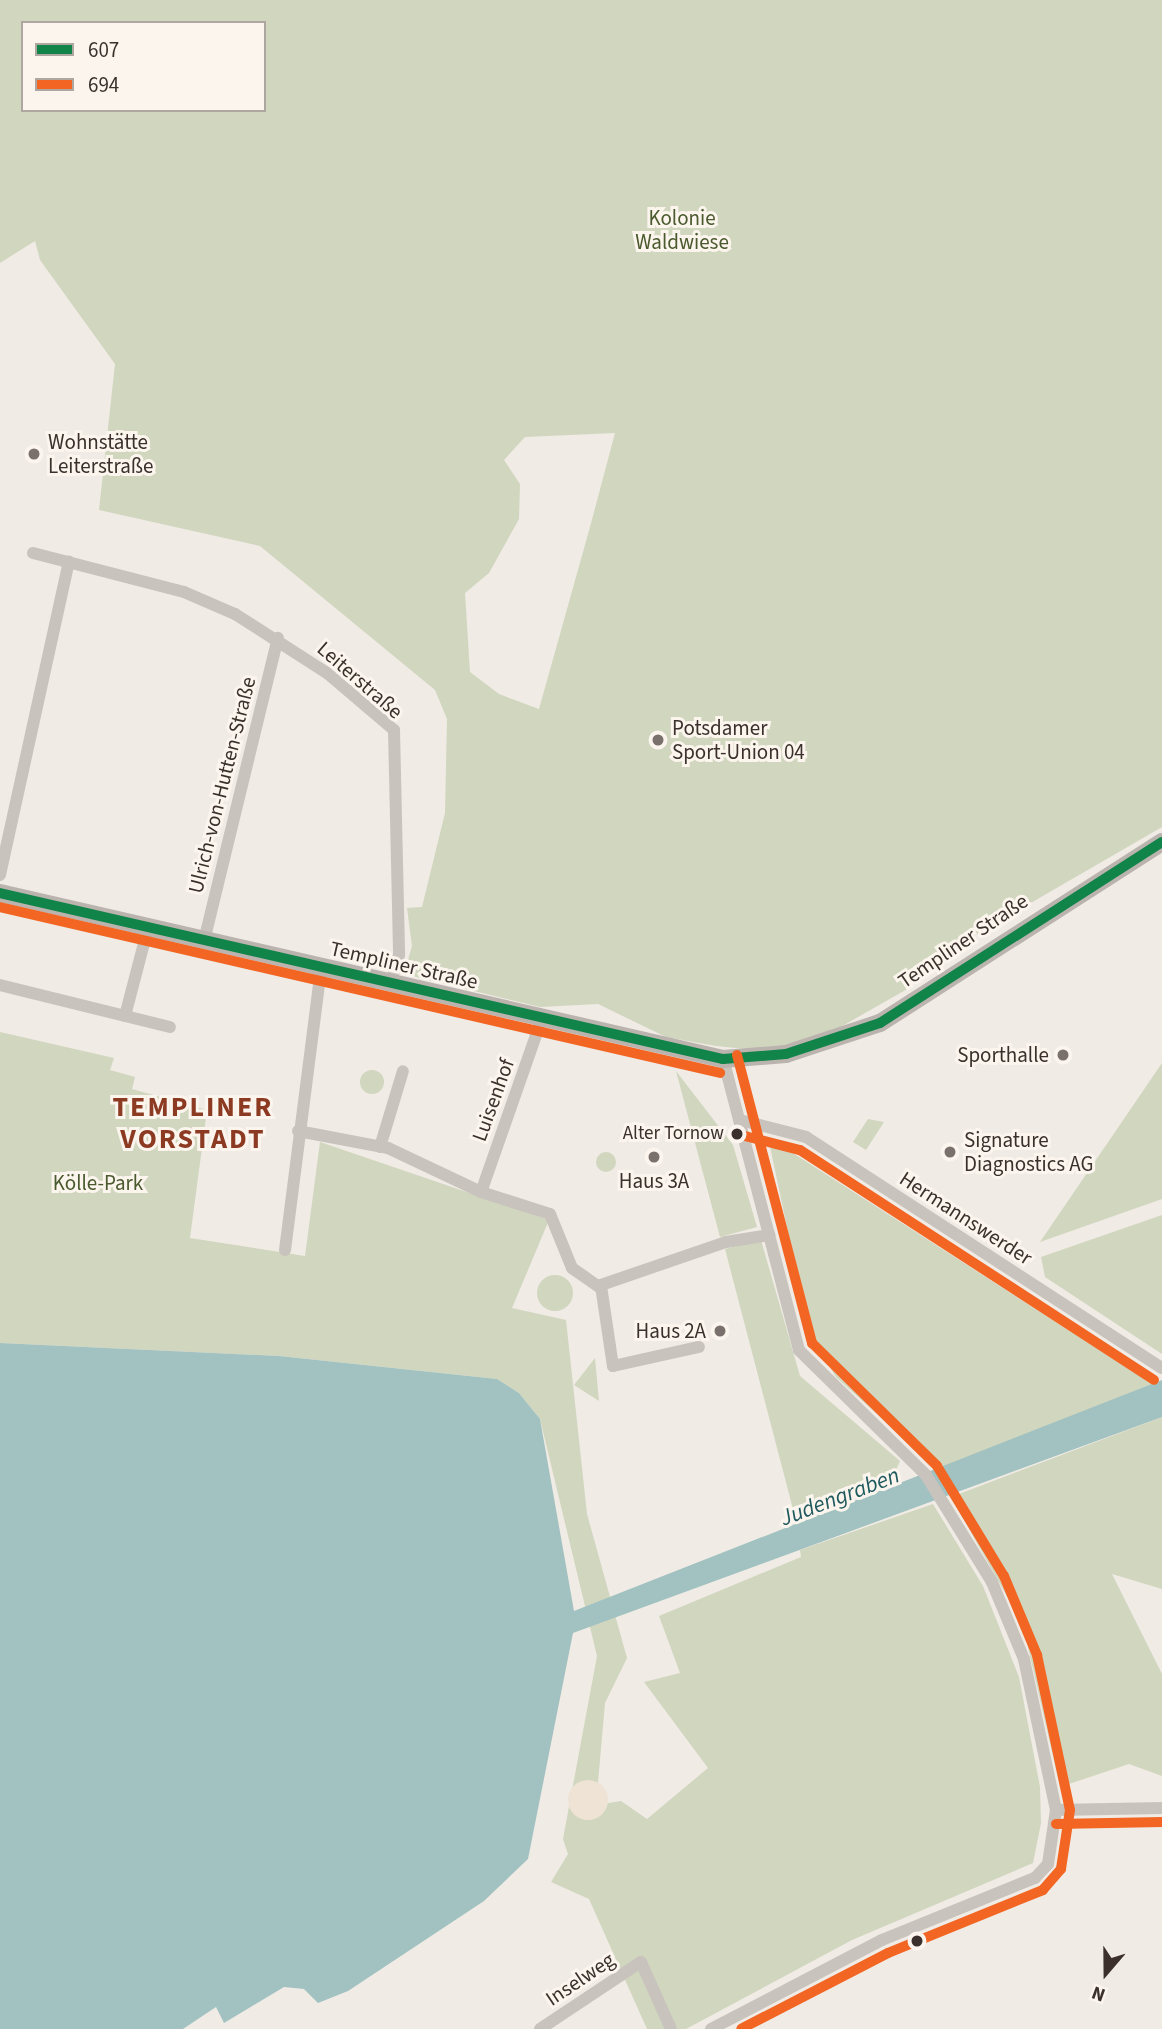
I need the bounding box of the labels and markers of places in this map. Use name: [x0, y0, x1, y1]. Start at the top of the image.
place label: Wohnstätte Leiterstraße: [48, 429, 153, 479]
marker: Wohnstätte Leiterstraße: [26, 446, 42, 462]
place label: Potsdamer Sport-Union 04: [672, 715, 805, 765]
marker: Potsdamer Sport-Union 04: [650, 732, 666, 748]
place label: Sporthalle: [957, 1042, 1049, 1068]
marker: Sporthalle: [1055, 1047, 1071, 1063]
place label: Alter Tornow: [623, 1123, 724, 1145]
marker: Alter Tornow: [730, 1127, 744, 1141]
place label: Signature Diagnostics AG: [964, 1127, 1093, 1177]
marker: Signature Diagnostics AG: [942, 1144, 958, 1160]
marker: Haus 3A: [646, 1149, 662, 1165]
place label: Haus 3A: [619, 1168, 689, 1194]
place label: Haus 2A: [635, 1318, 706, 1344]
marker: Haus 2A: [712, 1323, 728, 1339]
unlabelled marker: [910, 1934, 924, 1948]

